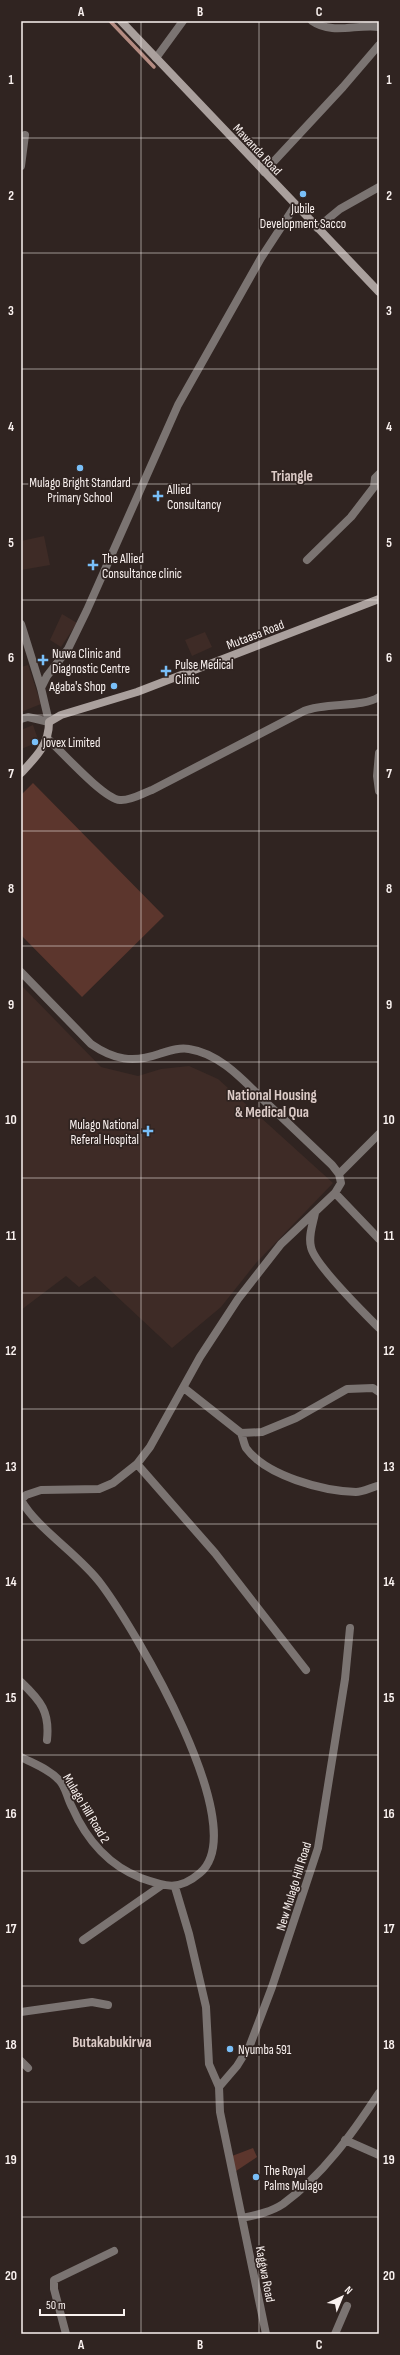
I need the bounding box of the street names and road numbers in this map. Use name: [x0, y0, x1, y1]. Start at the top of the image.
street label: Mawanda Road: [229, 121, 285, 179]
street label: Mutaasa Road: [224, 617, 286, 653]
street label: Mulago Hill Road 2: [59, 1771, 113, 1846]
street label: New Mulago Hill Road: [273, 1840, 315, 1933]
street label: Kaggwa Road: [252, 2245, 278, 2304]

